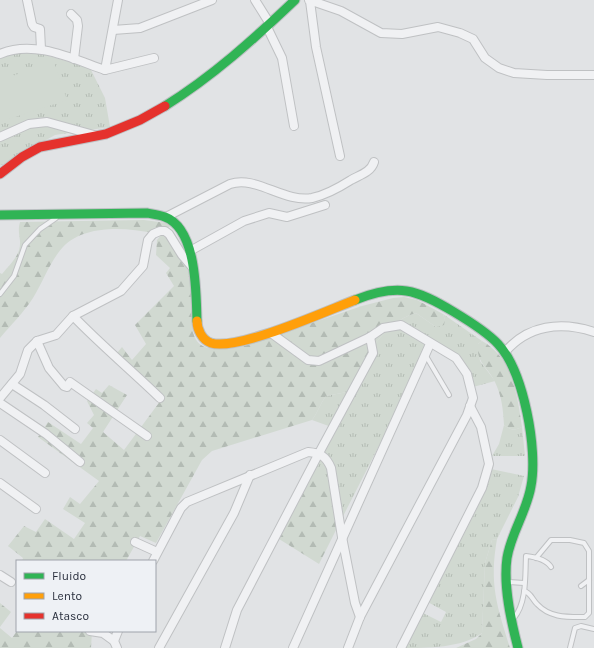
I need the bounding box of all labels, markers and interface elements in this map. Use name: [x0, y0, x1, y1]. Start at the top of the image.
legend: [16, 560, 156, 632]
text: Fluido: [52, 569, 86, 583]
text: Lento: [52, 589, 82, 603]
text: Atasco: [52, 609, 89, 623]

